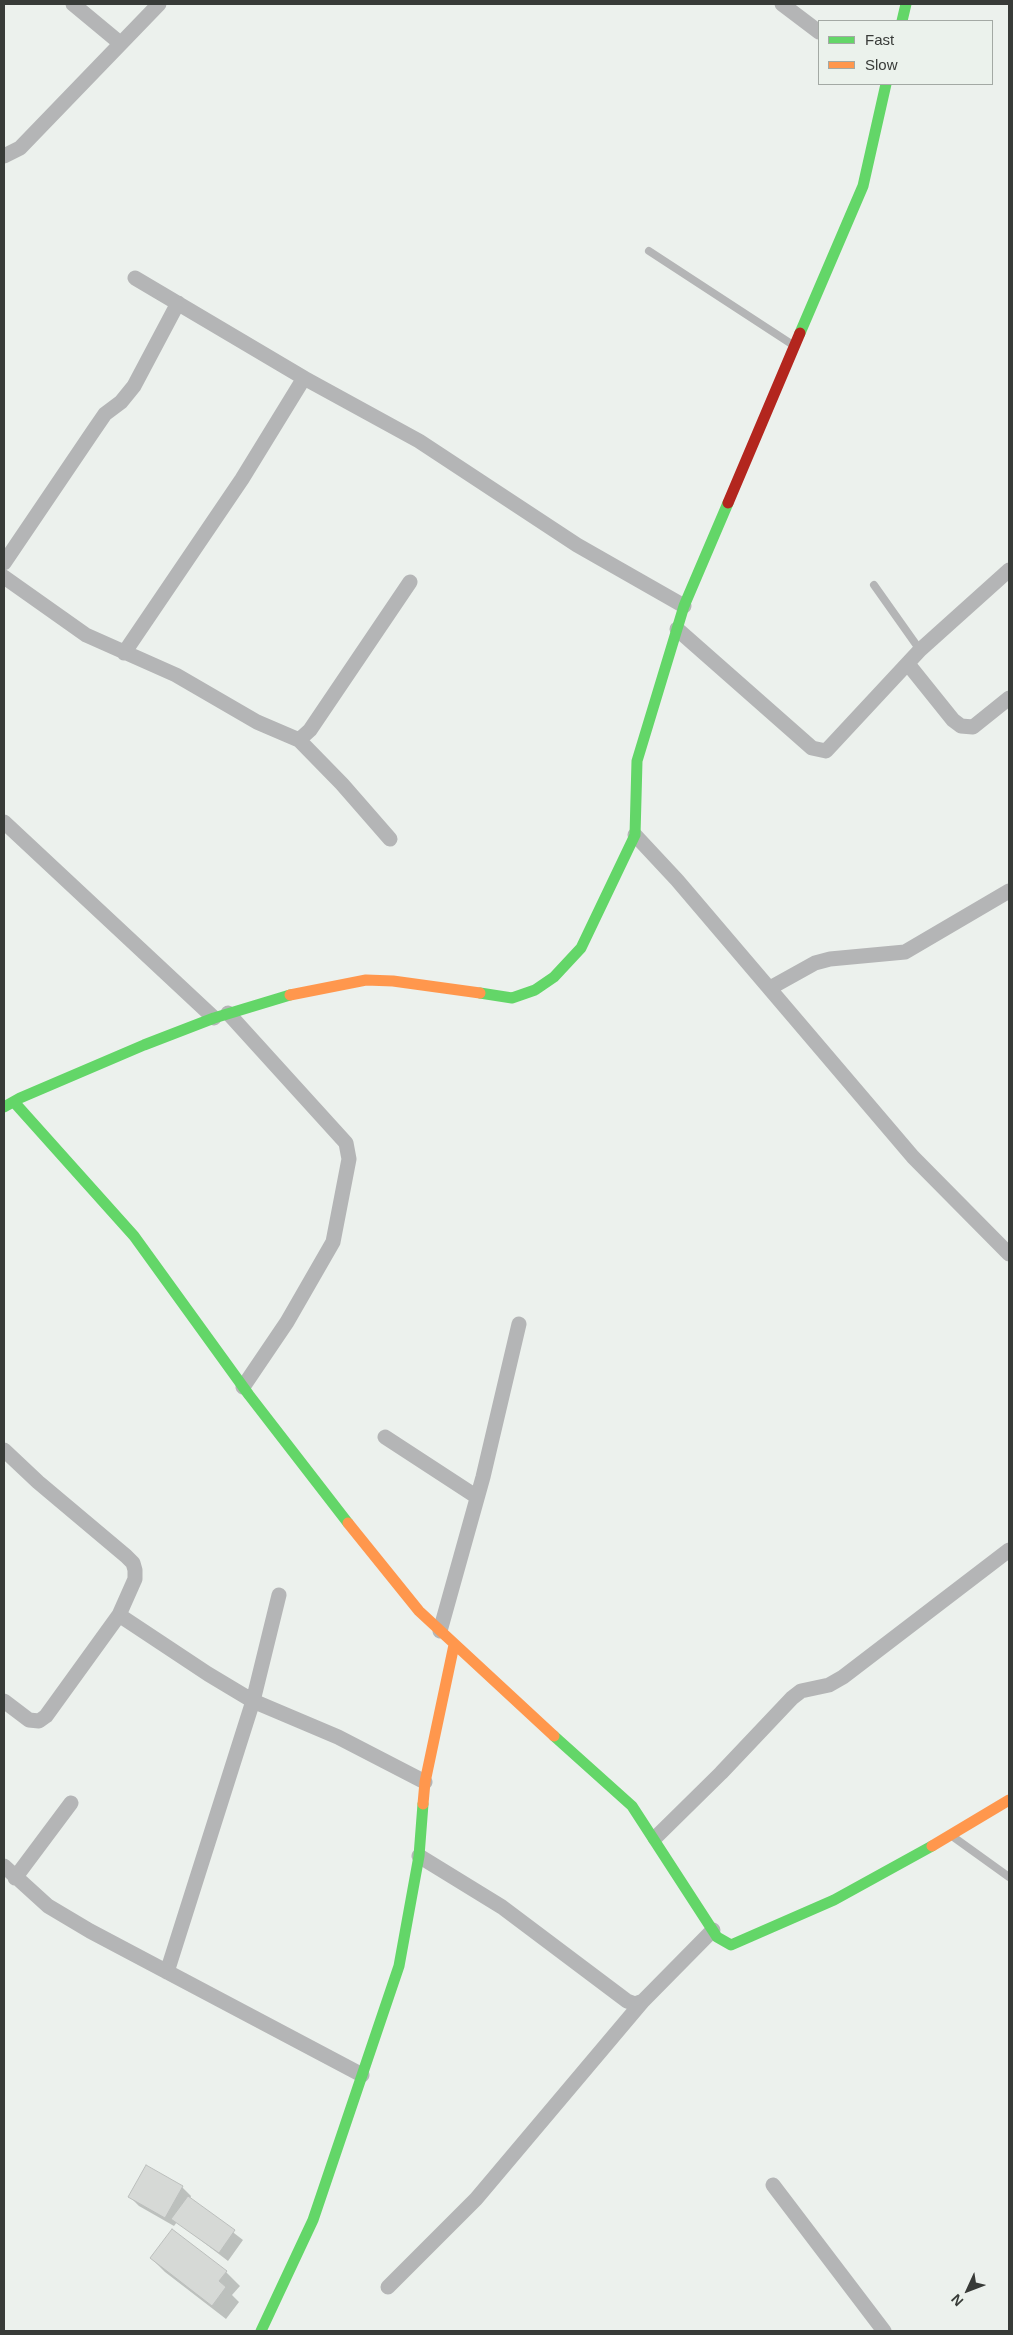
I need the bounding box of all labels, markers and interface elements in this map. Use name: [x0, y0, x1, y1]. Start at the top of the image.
legend: [818, 20, 993, 85]
text: Fast: [865, 31, 894, 48]
text: Slow: [865, 56, 898, 73]
north arrow: [943, 2265, 993, 2315]
text: N: [948, 2291, 966, 2309]

